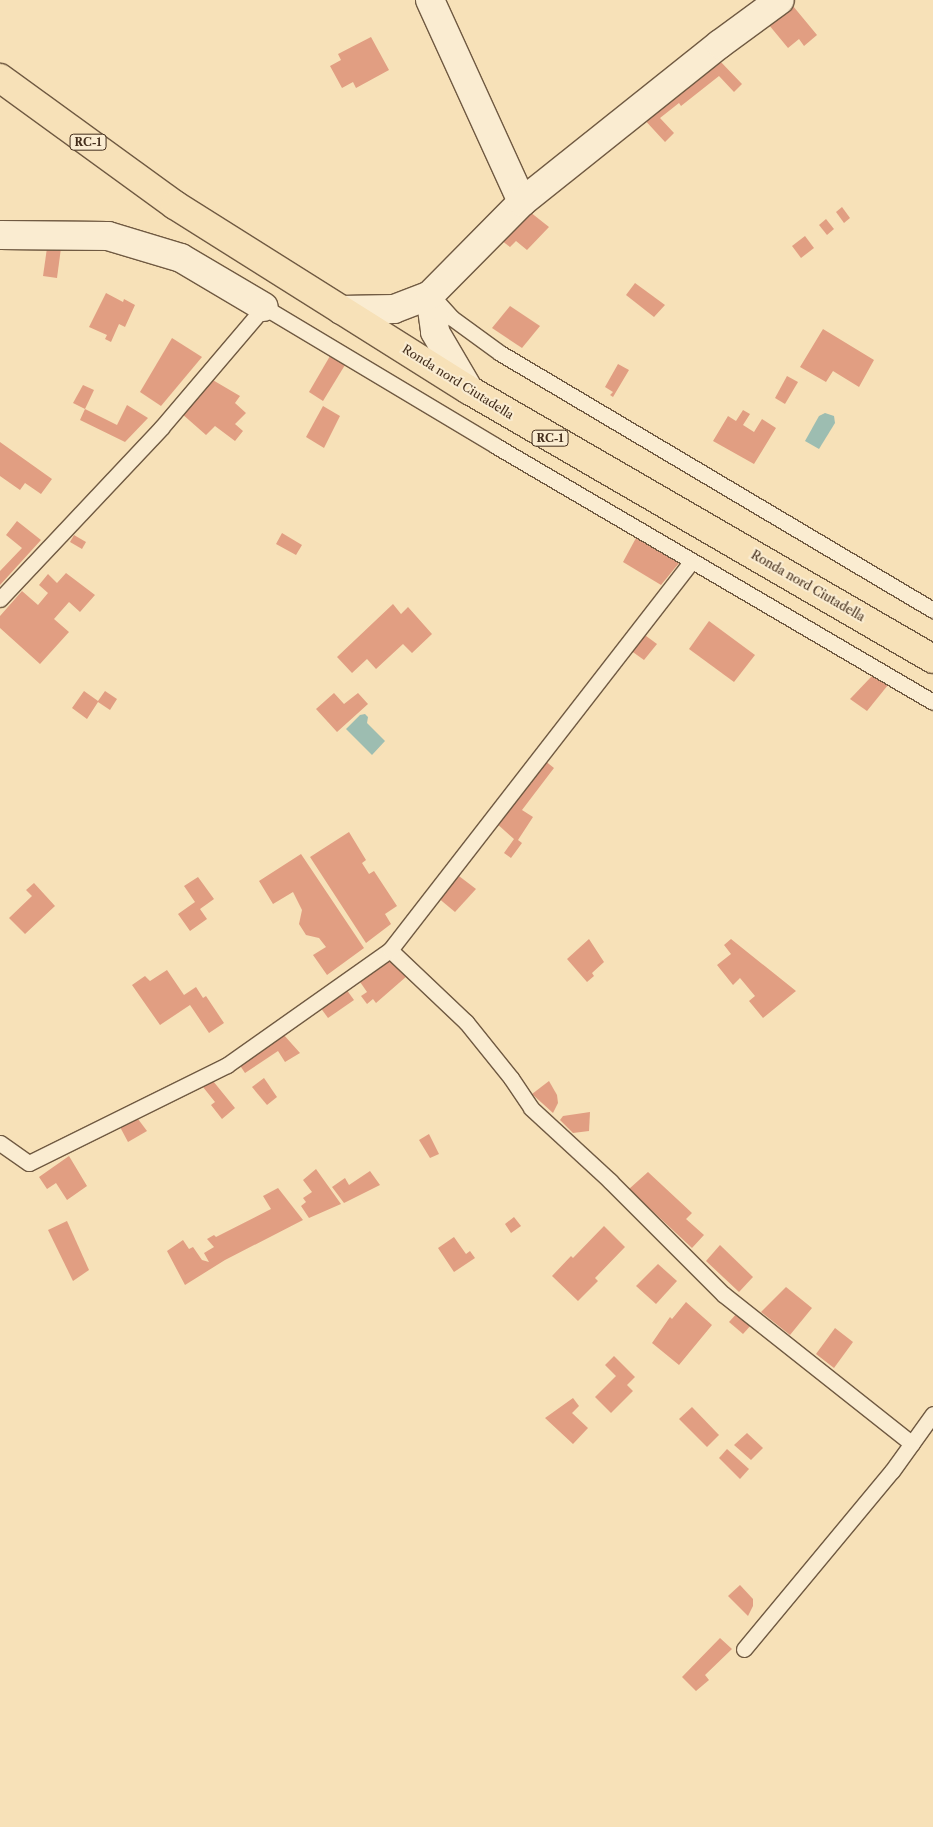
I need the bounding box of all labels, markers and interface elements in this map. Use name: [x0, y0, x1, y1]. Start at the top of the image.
road number: RC-1: [69, 134, 107, 150]
street label: Ronda nord Ciutadella: [399, 342, 517, 422]
road number: RC-1: [531, 429, 569, 446]
street label: Ronda nord Ciutadella: [749, 548, 867, 624]

